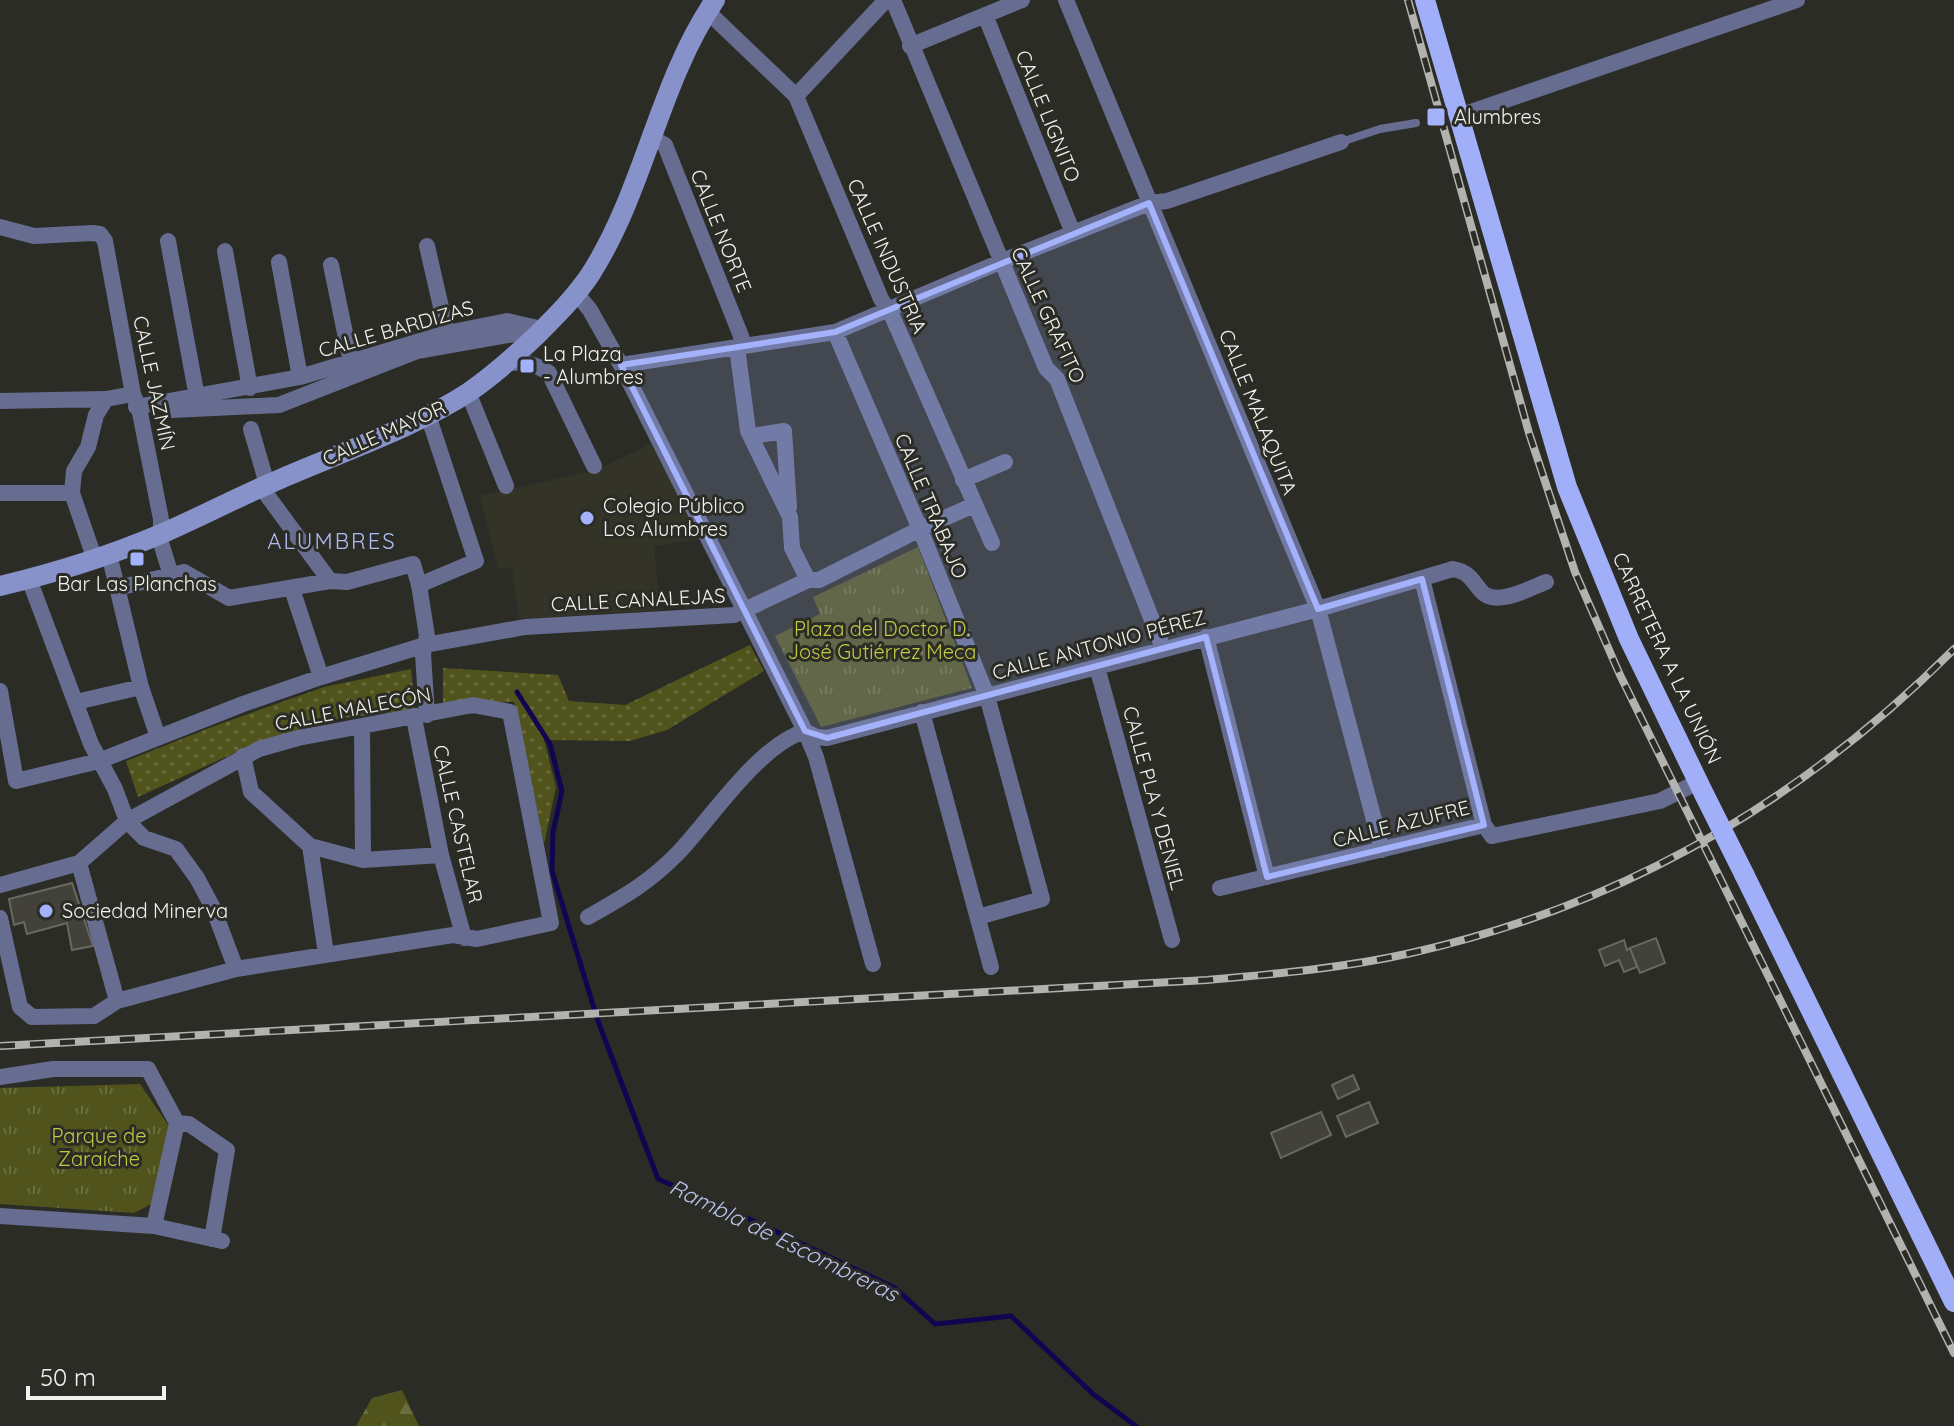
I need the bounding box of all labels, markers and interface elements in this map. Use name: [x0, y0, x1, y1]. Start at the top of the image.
street label: CALLE LIGNITO: [1011, 46, 1086, 185]
place label: Alumbres: [1454, 104, 1541, 129]
marker: Alumbres: [1425, 106, 1447, 128]
street label: CALLE NORTE: [685, 166, 758, 296]
street label: CALLE INDUSTRIA: [842, 175, 933, 337]
street label: CALLE GRAFITO: [1006, 243, 1091, 387]
street label: CALLE BARDIZAS: [316, 294, 476, 363]
street label: CALLE JAZMÍN: [128, 313, 181, 453]
street label: CALLE MALAQUITA: [1214, 326, 1303, 498]
place label: La Plaza - Alumbres: [543, 341, 643, 389]
marker: La Plaza - Alumbres: [518, 357, 536, 375]
street label: CALLE MAYOR: [318, 394, 449, 471]
street label: CALLE TRABAJO: [890, 429, 973, 582]
place label: Colegio Público Los Alumbres: [603, 493, 745, 541]
marker: Colegio Público Los Alumbres: [578, 509, 596, 527]
district label: ALUMBRES: [267, 527, 397, 555]
street label: CARRETERA A LA UNIÓN: [1607, 548, 1727, 768]
marker: Bar Las Planchas: [128, 550, 146, 568]
place label: Bar Las Planchas: [57, 571, 217, 596]
street label: CALLE CANALEJAS: [550, 582, 726, 617]
street label: CALLE ANTONIO PÉREZ: [989, 604, 1208, 685]
park label: Plaza del Doctor D. José Gutiérrez Meca: [788, 616, 976, 664]
street label: CALLE MALECÓN: [273, 681, 433, 736]
street label: CALLE PLA Y DENIEL: [1118, 703, 1191, 893]
street label: CALLE CASTELAR: [428, 742, 489, 906]
street label: CALLE AZUFRE: [1330, 794, 1472, 853]
place label: Sociedad Minerva: [62, 898, 228, 923]
marker: Sociedad Minerva: [37, 902, 55, 920]
park label: Parque de Zaraíche: [52, 1123, 146, 1171]
water label: Rambla de Escombreras: [665, 1172, 904, 1308]
scale bar: [28, 1350, 164, 1400]
text: 50 m: [40, 1362, 96, 1392]

